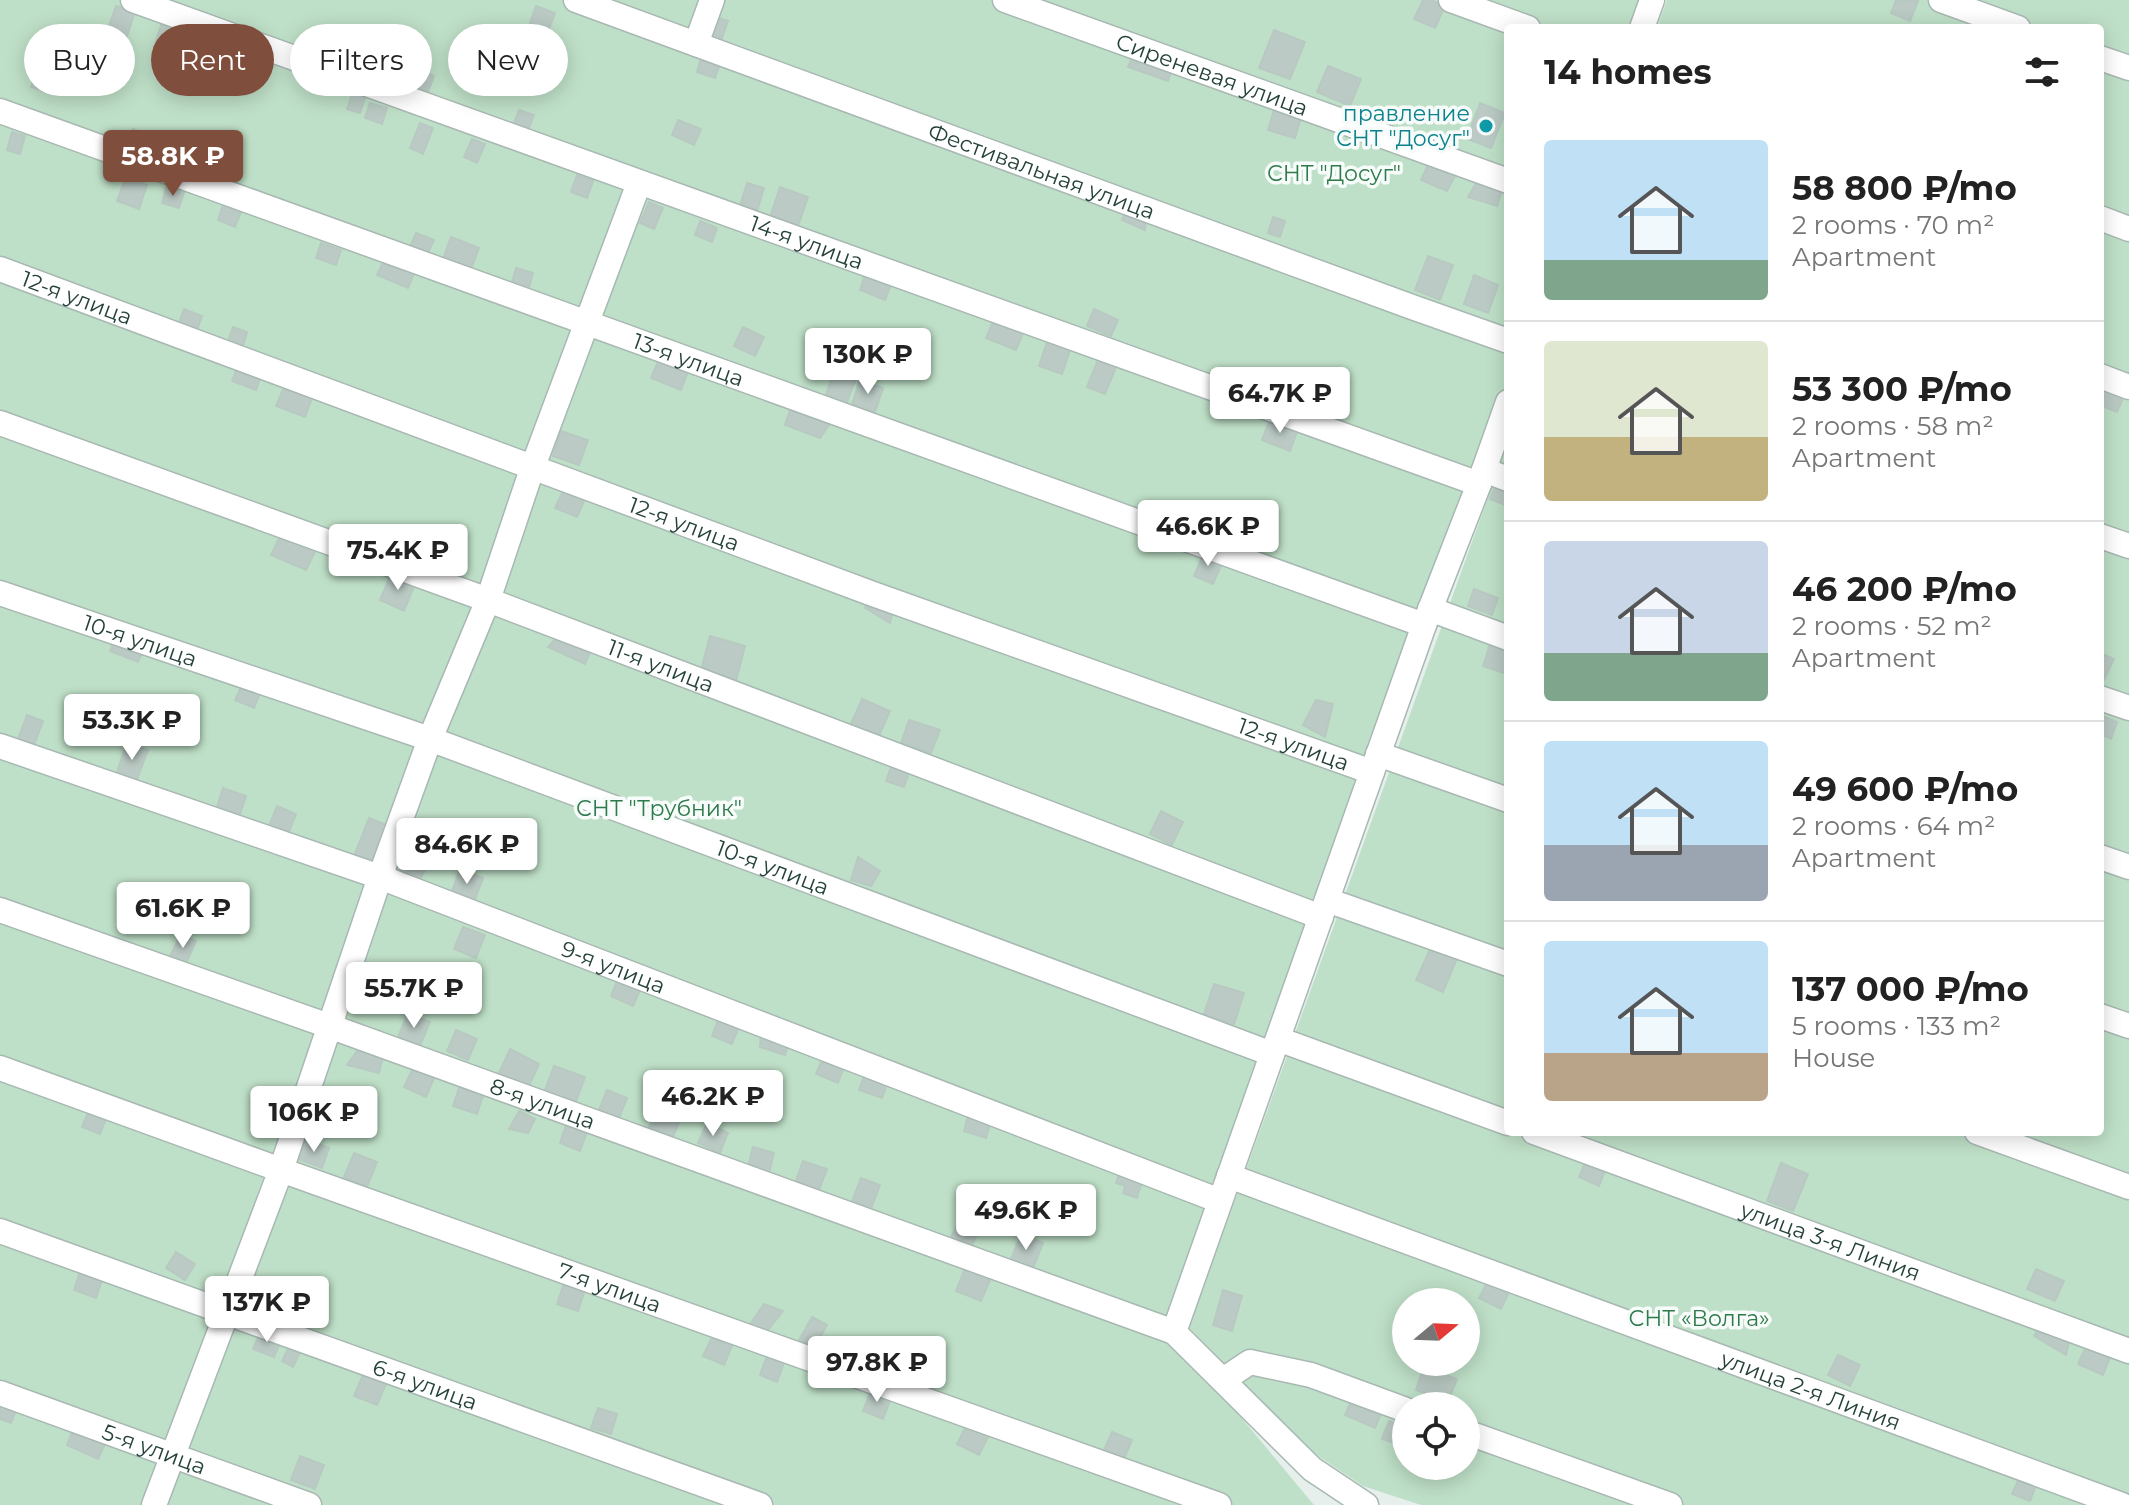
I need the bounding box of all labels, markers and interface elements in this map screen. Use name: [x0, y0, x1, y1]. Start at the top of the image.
chip: Buy: [24, 24, 135, 96]
chip: Rent: [151, 24, 274, 96]
chip: Filters: [290, 24, 432, 96]
chip: New: [448, 24, 568, 96]
street label: Сиреневая улица: [1112, 28, 1312, 122]
icon: filters: [2020, 50, 2064, 94]
text: 14 homes: [1544, 51, 1712, 93]
place label: правление СНТ "Досуг": [1336, 100, 1470, 152]
street label: Фестивальная улица: [924, 117, 1159, 225]
marker: правление СНТ "Досуг": [1477, 117, 1495, 135]
pin: 58.8K ₽: [99, 130, 247, 198]
text: 58.8K ₽: [121, 140, 225, 172]
park label: СНТ "Досуг": [1267, 160, 1401, 187]
text: 58 800 ₽/mo: [1792, 167, 2017, 209]
icon: home: [1608, 172, 1704, 268]
text: 2 rooms · 70 m²: [1792, 209, 1994, 241]
street label: 14-я улица: [746, 210, 867, 275]
text: Apartment: [1792, 241, 1936, 273]
street label: 12-я улица: [18, 265, 136, 331]
street label: 13-я улица: [629, 328, 748, 392]
pin: 130K ₽: [803, 328, 933, 396]
text: 130K ₽: [823, 338, 913, 370]
pin: 64.7K ₽: [1206, 367, 1354, 435]
text: 53 300 ₽/mo: [1792, 368, 2012, 410]
icon: home: [1608, 373, 1704, 469]
text: 64.7K ₽: [1228, 377, 1332, 409]
text: 2 rooms · 58 m²: [1792, 410, 1994, 442]
text: Apartment: [1792, 442, 1936, 474]
street label: 12-я улица: [625, 491, 743, 557]
pin: 46.6K ₽: [1134, 500, 1282, 568]
text: 46.6K ₽: [1156, 510, 1260, 542]
pin: 75.4K ₽: [324, 524, 472, 592]
text: 75.4K ₽: [347, 534, 449, 566]
text: 46 200 ₽/mo: [1792, 568, 2017, 610]
icon: home: [1608, 573, 1704, 669]
street label: 10-я улица: [80, 609, 200, 673]
text: 2 rooms · 52 m²: [1792, 610, 1992, 642]
street label: 11-я улица: [604, 634, 718, 699]
text: Apartment: [1792, 642, 1936, 674]
pin: 53.3K ₽: [58, 694, 206, 762]
text: 53.3K ₽: [82, 704, 182, 736]
street label: 12-я улица: [1234, 712, 1353, 777]
text: 49 600 ₽/mo: [1792, 768, 2018, 810]
icon: home: [1608, 773, 1704, 869]
park label: СНТ "Трубник": [576, 795, 742, 822]
text: 2 rooms · 64 m²: [1792, 810, 1995, 842]
pin: 84.6K ₽: [393, 818, 541, 886]
text: 84.6K ₽: [414, 828, 520, 860]
street label: 10-я улица: [712, 834, 833, 901]
text: Apartment: [1792, 842, 1936, 874]
pin: 61.6K ₽: [109, 882, 257, 950]
text: 61.6K ₽: [135, 892, 231, 924]
street label: 9-я улица: [557, 935, 669, 1000]
pin: 55.7K ₽: [340, 962, 488, 1030]
text: 137 000 ₽/mo: [1792, 968, 2029, 1010]
text: 55.7K ₽: [364, 972, 464, 1004]
icon: home: [1608, 973, 1704, 1069]
text: 5 rooms · 133 m²: [1792, 1010, 2001, 1042]
text: House: [1792, 1042, 1875, 1074]
pin: 46.2K ₽: [639, 1070, 787, 1138]
street label: 8-я улица: [486, 1072, 599, 1135]
text: 46.2K ₽: [661, 1080, 765, 1112]
pin: 106K ₽: [249, 1086, 379, 1154]
text: 106K ₽: [268, 1096, 360, 1128]
pin: 49.6K ₽: [952, 1184, 1100, 1252]
text: 49.6K ₽: [974, 1194, 1078, 1226]
street label: улица 3-я Линия: [1736, 1196, 1924, 1287]
street label: 7-я улица: [554, 1257, 665, 1319]
pin: 137K ₽: [202, 1276, 332, 1344]
text: 137K ₽: [223, 1286, 311, 1318]
north arrow: [1392, 1288, 1480, 1376]
map controls: [1392, 1288, 1480, 1480]
park label: СНТ «Волга»: [1628, 1305, 1770, 1332]
pin: 97.8K ₽: [803, 1336, 951, 1404]
street label: улица 2-я Линия: [1716, 1345, 1904, 1436]
text: 97.8K ₽: [826, 1346, 928, 1378]
street label: 6-я улица: [369, 1354, 481, 1416]
button: locate: [1392, 1392, 1480, 1480]
street label: 5-я улица: [99, 1418, 209, 1480]

